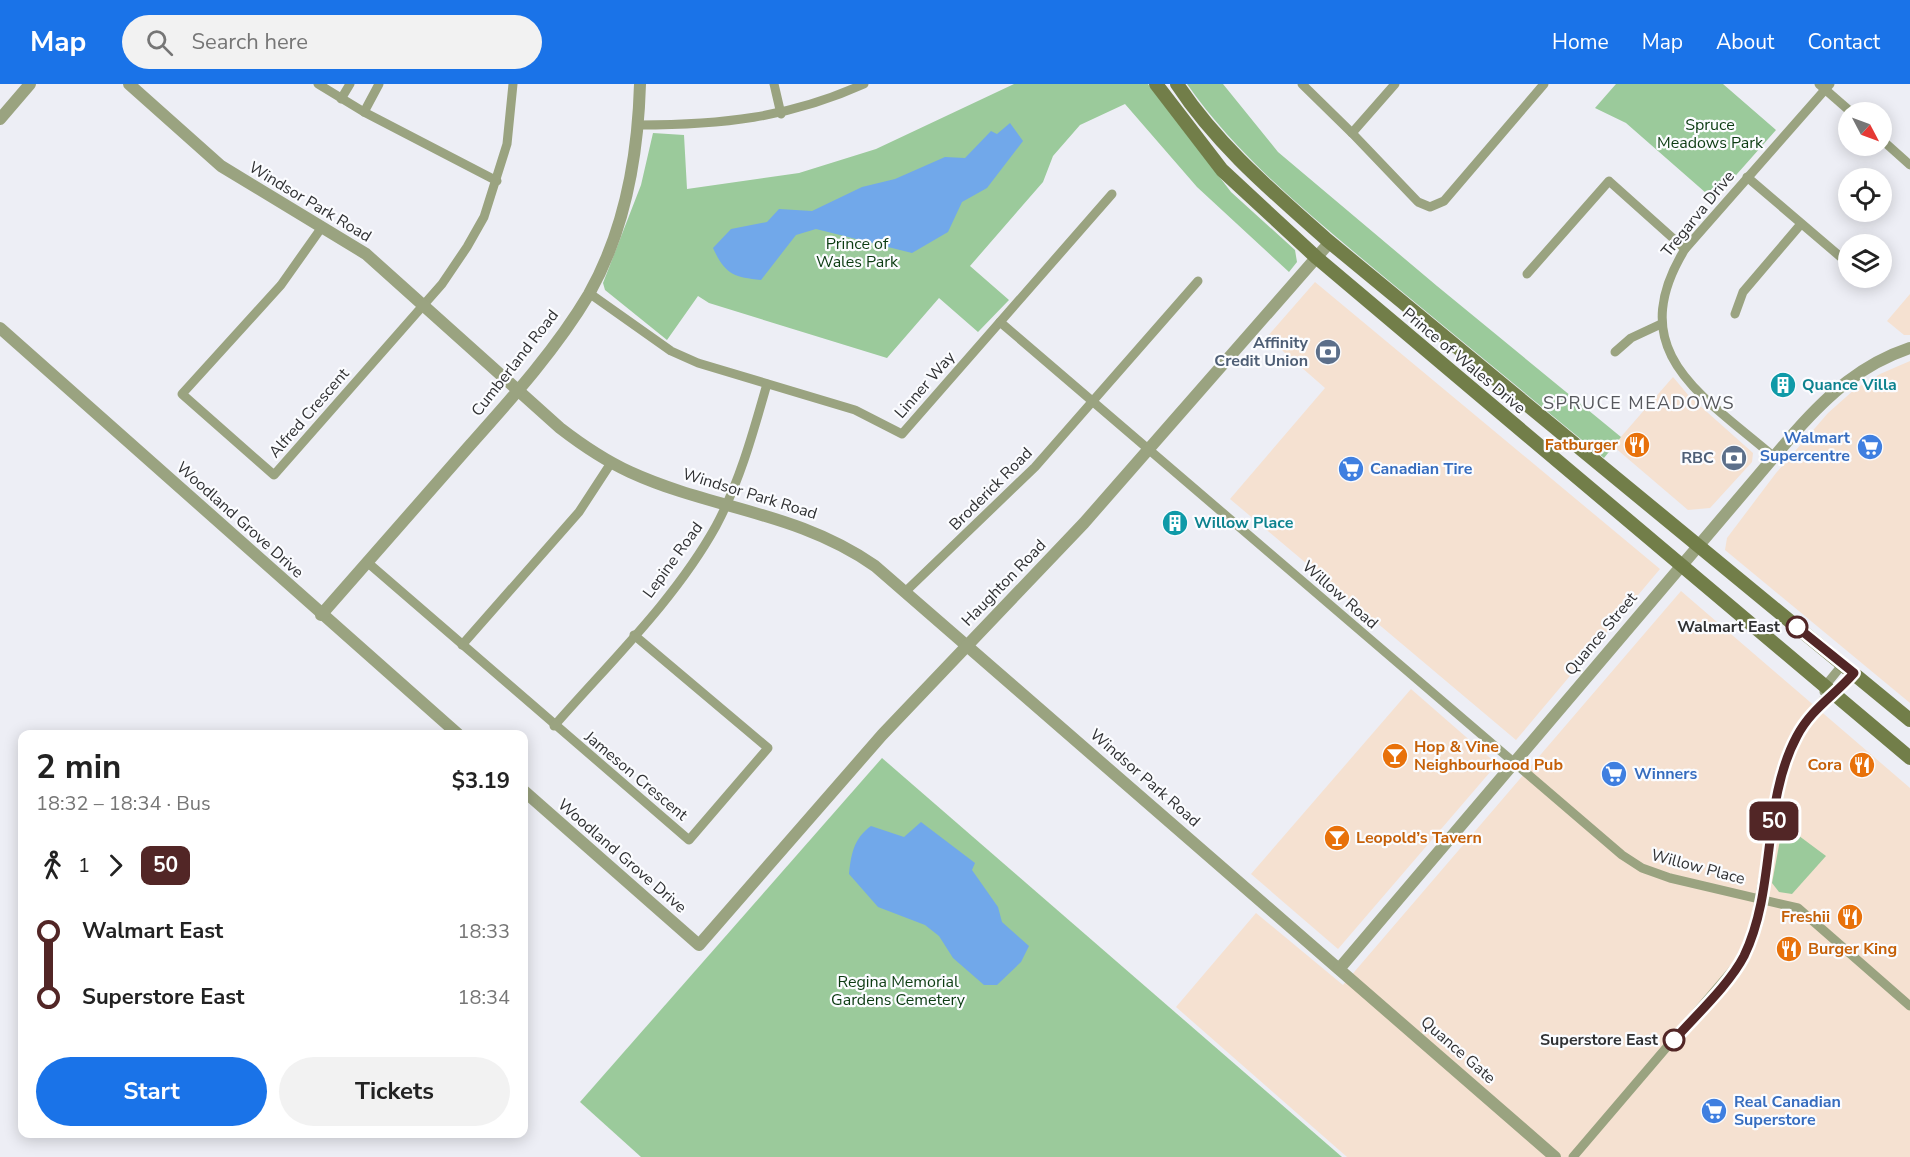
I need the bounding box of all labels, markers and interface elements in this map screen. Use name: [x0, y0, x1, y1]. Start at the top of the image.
search box: [122, 15, 542, 69]
text: Map: [30, 23, 86, 61]
icon: search: [143, 26, 176, 59]
text: Search here: [191, 27, 308, 57]
text: Home: [1552, 28, 1609, 56]
text: Map: [1642, 28, 1683, 56]
text: About: [1716, 28, 1774, 56]
text: Contact: [1807, 28, 1880, 56]
north arrow: [1838, 102, 1892, 156]
map controls: [1838, 102, 1892, 288]
park label: Spruce Meadows Park: [1657, 114, 1764, 154]
street label: Windsor Park Road: [245, 157, 375, 247]
street label: Tregarva Drive: [1656, 166, 1740, 262]
button: locate: [1838, 168, 1892, 222]
park label: Prince of Wales Park: [816, 233, 899, 273]
button: layers: [1838, 234, 1892, 288]
street label: Prince of Wales Drive: [1398, 303, 1530, 419]
street label: Cumberland Road: [466, 305, 564, 421]
place label: Affinity Credit Union: [1214, 332, 1309, 372]
bank icon: Affinity Credit Union: [1313, 337, 1343, 367]
street label: Linner Way: [890, 346, 961, 423]
street label: Alfred Crescent: [264, 363, 354, 463]
building icon: Quance Villa: [1768, 370, 1798, 400]
place label: Quance Villa: [1802, 374, 1897, 396]
district label: SPRUCE MEADOWS: [1543, 391, 1735, 415]
place label: Walmart Supercentre: [1760, 427, 1851, 467]
restaurant icon: Fatburger: [1622, 430, 1652, 460]
supermarket icon: Walmart Supercentre: [1855, 432, 1885, 462]
place label: Fatburger: [1545, 434, 1619, 456]
street label: Broderick Road: [945, 443, 1037, 535]
bank icon: RBC: [1719, 443, 1749, 473]
place label: RBC: [1681, 447, 1714, 469]
supermarket icon: Canadian Tire: [1336, 454, 1366, 484]
street label: Woodland Grove Drive: [172, 457, 308, 583]
place label: Canadian Tire: [1370, 458, 1473, 480]
street label: Windsor Park Road: [680, 463, 820, 525]
building icon: Willow Place: [1160, 508, 1190, 538]
place label: Willow Place: [1194, 512, 1294, 534]
street label: Lepine Road: [638, 517, 708, 603]
street label: Haughton Road: [957, 535, 1051, 631]
street label: Willow Road: [1297, 556, 1383, 634]
street label: Quance Street: [1560, 587, 1643, 680]
place label: Walmart East: [1677, 616, 1781, 638]
marker: Walmart East: [1786, 616, 1808, 638]
street label: Windsor Park Road: [1085, 724, 1205, 832]
street label: Jameson Crescent: [579, 726, 693, 826]
place label: Hop & Vine Neighbourhood Pub: [1414, 736, 1563, 776]
bar icon: Hop & Vine Neighbourhood Pub: [1380, 741, 1410, 771]
text: 2 min: [36, 745, 121, 790]
restaurant icon: Cora: [1847, 750, 1877, 780]
place label: Cora: [1808, 754, 1842, 776]
supermarket icon: Winners: [1599, 759, 1629, 789]
place label: Winners: [1634, 763, 1697, 785]
text: $3.19: [452, 766, 510, 796]
text: 18:32 – 18:34 · Bus: [36, 790, 211, 817]
street label: Woodland Grove Drive: [553, 794, 691, 918]
line badge: 50: [1747, 802, 1801, 840]
text: 50: [1761, 807, 1787, 835]
bar icon: Leopold’s Tavern: [1322, 823, 1352, 853]
place label: Leopold’s Tavern: [1356, 827, 1482, 849]
street label: Willow Place: [1649, 844, 1747, 890]
icon: walk: [36, 849, 69, 882]
icon: forward: [99, 849, 132, 882]
text: 50: [153, 851, 178, 879]
text: 1: [78, 852, 90, 879]
restaurant icon: Freshii: [1835, 902, 1865, 932]
place label: Freshii: [1781, 906, 1830, 928]
text: Walmart East: [82, 916, 223, 946]
text: 18:33: [457, 918, 510, 945]
restaurant icon: Burger King: [1774, 934, 1804, 964]
place label: Burger King: [1808, 938, 1897, 960]
park label: Regina Memorial Gardens Cemetery: [831, 971, 966, 1011]
text: Superstore East: [82, 982, 244, 1012]
text: 18:34: [457, 984, 510, 1011]
street label: Quance Gate: [1416, 1011, 1500, 1089]
place label: Superstore East: [1540, 1029, 1659, 1051]
marker: Superstore East: [1663, 1029, 1685, 1051]
button: Start: [36, 1057, 267, 1126]
button: Tickets: [279, 1057, 510, 1126]
place label: Real Canadian Superstore: [1734, 1091, 1841, 1131]
supermarket icon: Real Canadian Superstore: [1699, 1096, 1729, 1126]

